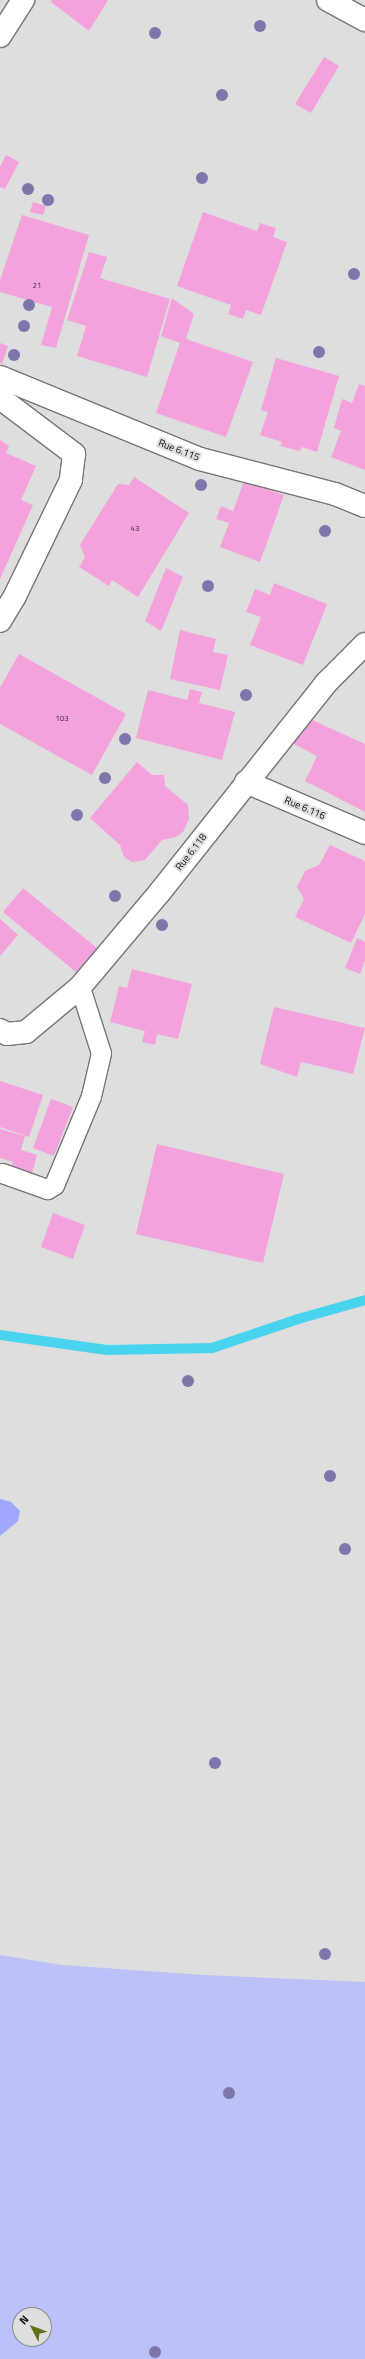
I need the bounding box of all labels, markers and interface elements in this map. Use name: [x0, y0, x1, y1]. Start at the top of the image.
house number: 21: [33, 281, 41, 291]
street label: Rue 6.115: [157, 437, 201, 463]
house number: 43: [131, 524, 139, 534]
house number: 103: [55, 714, 69, 724]
street label: Rue 6.116: [283, 794, 327, 822]
street label: Rue 6.118: [173, 831, 209, 873]
north arrow: [12, 2307, 52, 2347]
text: N: [15, 2311, 32, 2328]

